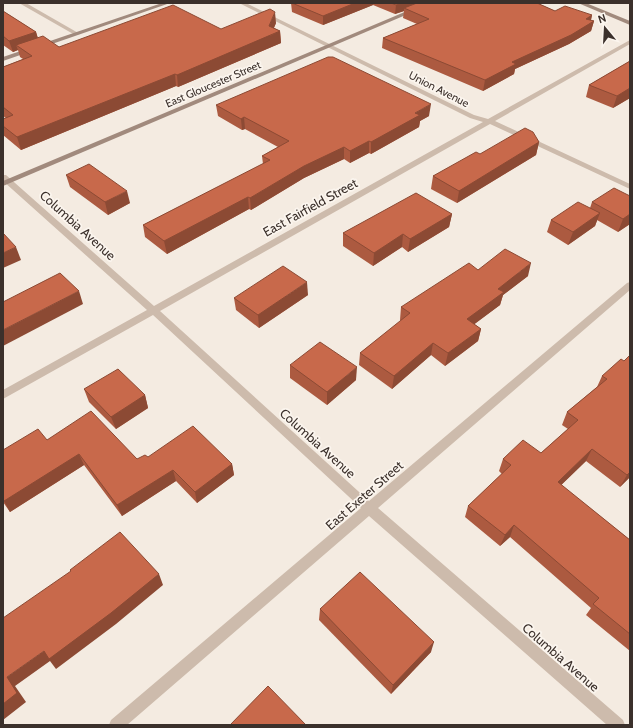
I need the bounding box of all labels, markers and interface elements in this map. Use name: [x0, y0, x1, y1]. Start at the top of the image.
north arrow: [585, 8, 625, 48]
text: N: [596, 11, 608, 26]
street label: East Gloucester Street: [163, 57, 263, 110]
street label: Union Avenue: [406, 68, 472, 110]
street label: East Fairfield Street: [260, 174, 361, 240]
street label: Columbia Avenue: [37, 187, 120, 263]
street label: Columbia Avenue: [277, 405, 360, 481]
street label: East Exeter Street: [322, 457, 406, 533]
street label: Columbia Avenue: [519, 619, 603, 695]

